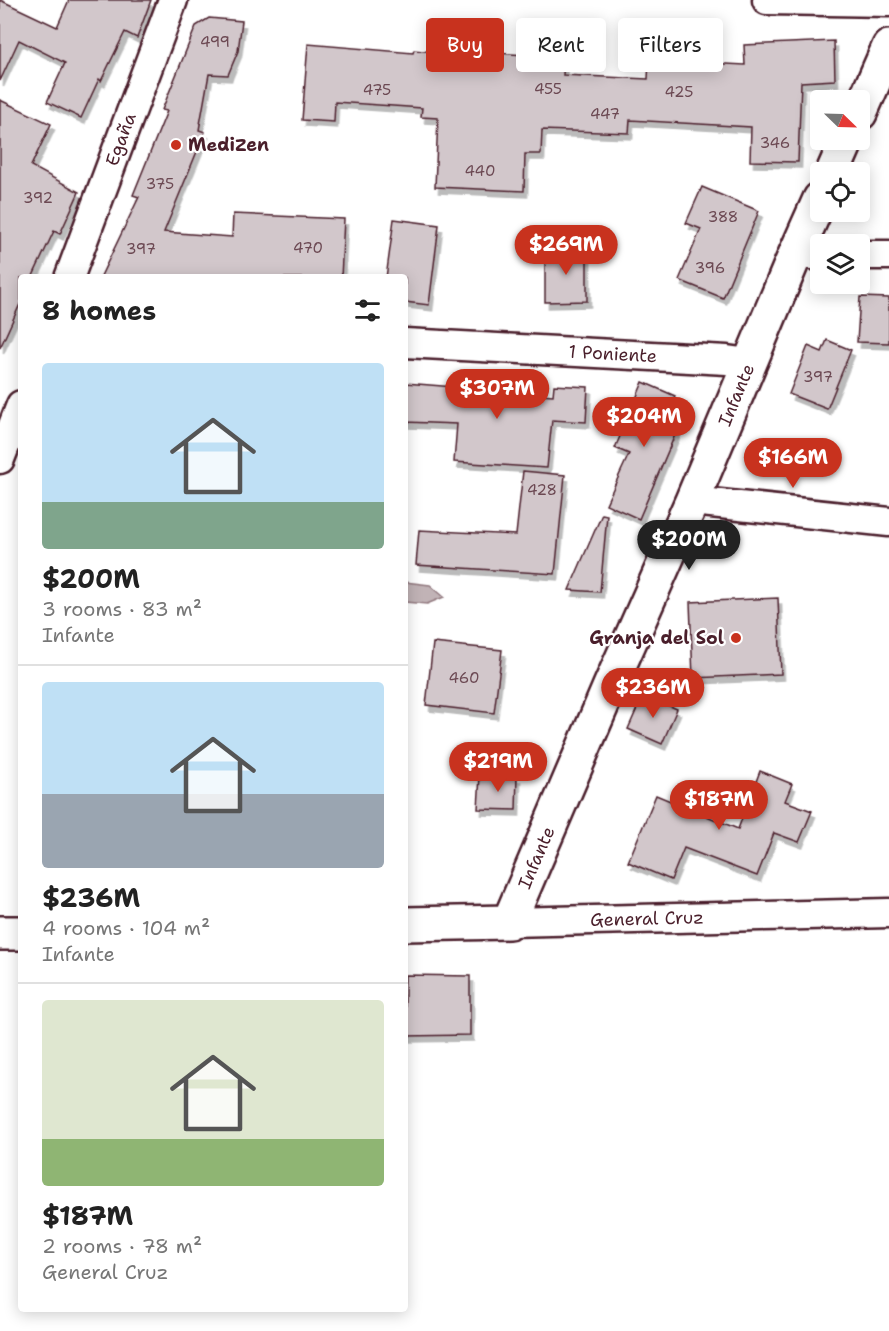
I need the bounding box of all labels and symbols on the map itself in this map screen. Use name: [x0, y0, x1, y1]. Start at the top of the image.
house number: 499: [200, 32, 230, 52]
house number: 455: [534, 79, 562, 99]
house number: 475: [363, 80, 391, 100]
house number: 425: [665, 82, 693, 102]
north arrow: [810, 90, 870, 150]
house number: 447: [590, 104, 620, 124]
street label: Egaña: [100, 109, 142, 169]
place label: MediZen: [188, 133, 269, 157]
house number: 346: [760, 133, 790, 153]
marker: MediZen: [169, 138, 183, 152]
house number: 440: [465, 161, 495, 181]
house number: 375: [146, 174, 174, 194]
house number: 392: [23, 188, 53, 208]
house number: 388: [708, 207, 738, 227]
pin: $269M: [524, 225, 608, 276]
house number: 470: [293, 238, 323, 258]
house number: 397: [126, 239, 156, 259]
house number: 396: [695, 258, 725, 278]
street label: 1 Poniente: [568, 340, 658, 368]
street label: Infante: [713, 360, 760, 430]
house number: 397: [803, 367, 833, 387]
pin: $307M: [455, 369, 539, 420]
pin: $204M: [602, 397, 686, 448]
pin: $166M: [751, 438, 835, 489]
house number: 428: [527, 480, 557, 500]
pin: $200M: [647, 520, 731, 571]
place label: Granja del Sol: [589, 626, 724, 650]
marker: Granja del Sol: [729, 631, 743, 645]
house number: 460: [449, 668, 479, 688]
pin: $236M: [611, 668, 695, 719]
pin: $219M: [456, 742, 540, 793]
pin: $187M: [677, 780, 761, 831]
street label: Infante: [513, 823, 560, 893]
street label: General Cruz: [590, 905, 704, 932]

